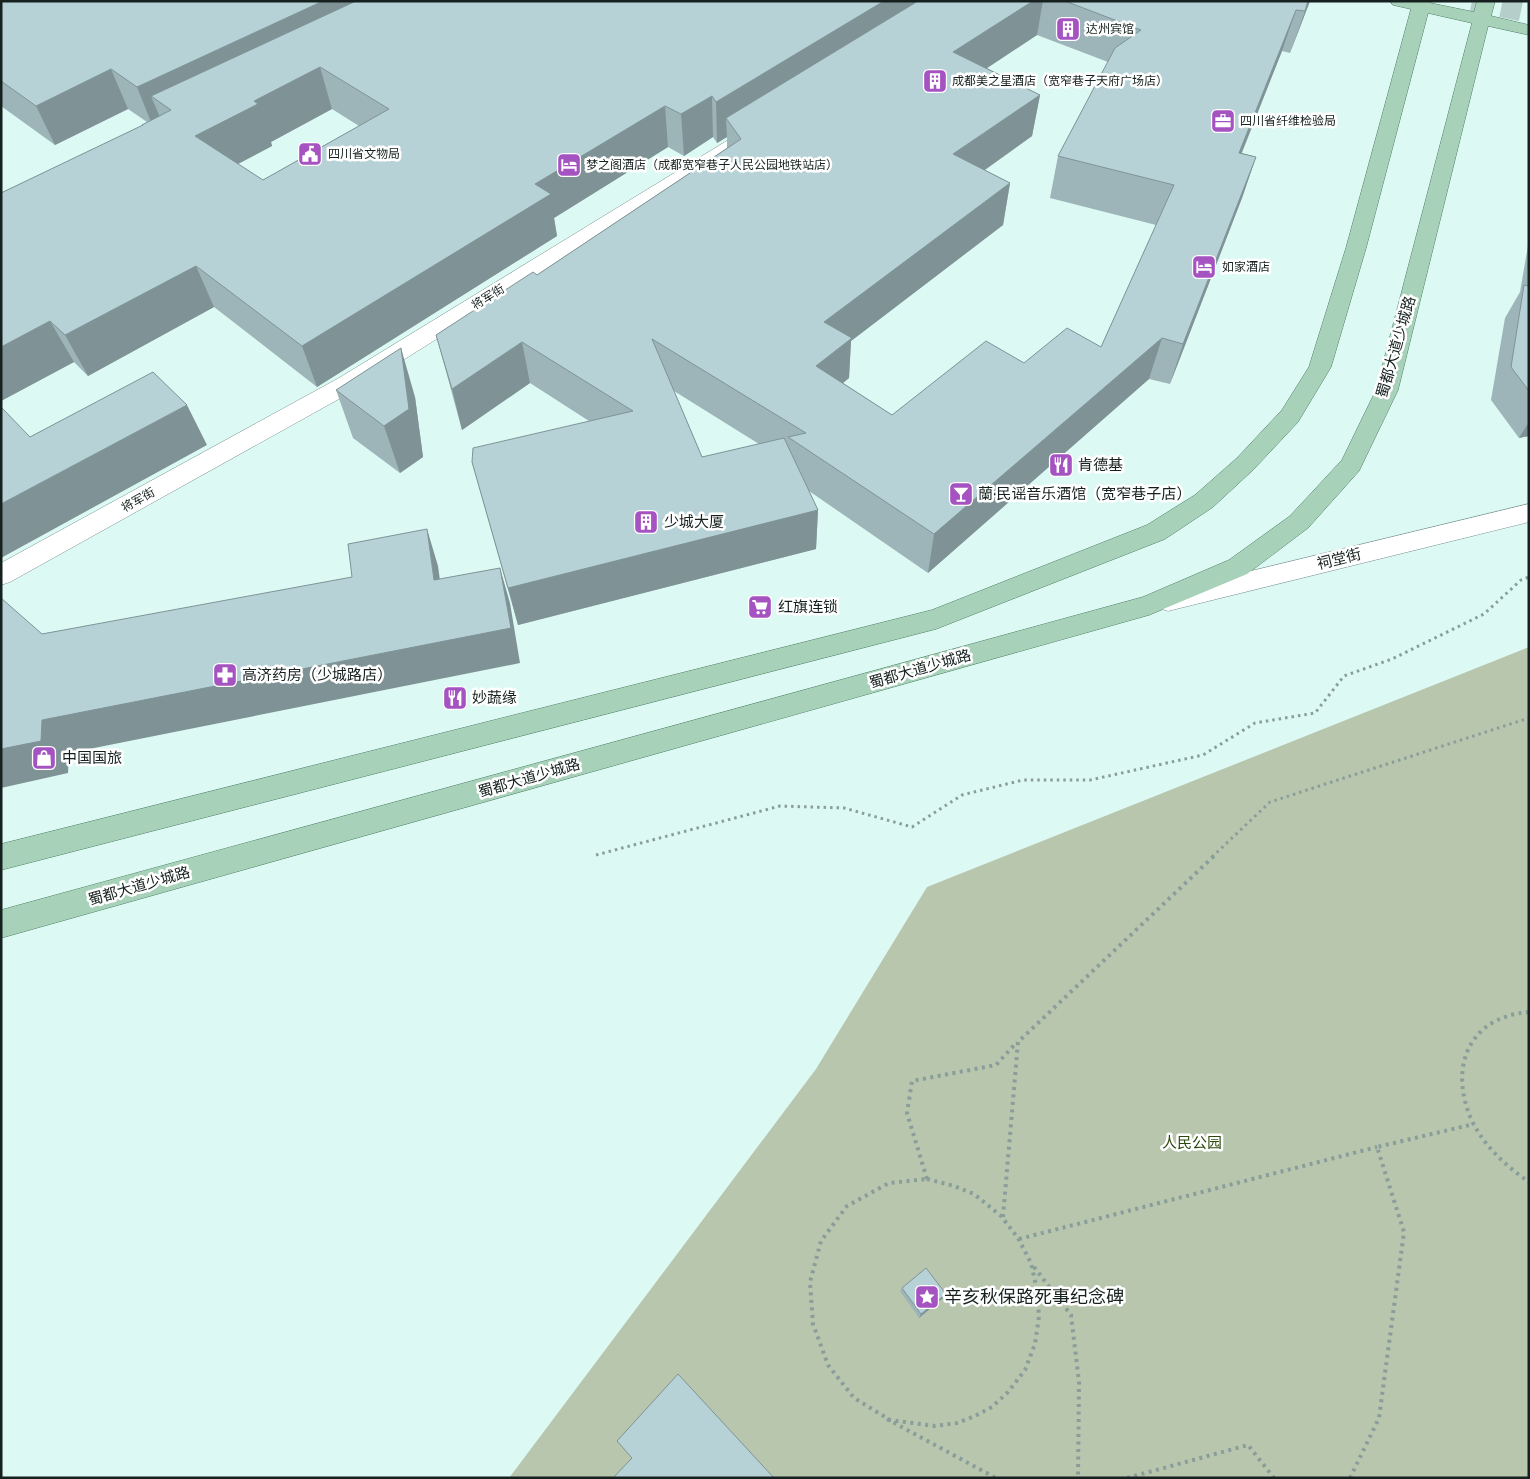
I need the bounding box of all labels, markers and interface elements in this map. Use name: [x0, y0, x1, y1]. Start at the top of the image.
building icon: 达州宾馆: [1055, 16, 1081, 42]
place label: 达州宾馆: [1086, 21, 1134, 36]
building icon: 成都美之星酒店（宽窄巷子天府广场店）: [922, 68, 948, 94]
place label: 成都美之星酒店（宽窄巷子天府广场店）: [952, 73, 1168, 88]
office icon: 四川省纤维检验局: [1210, 108, 1236, 134]
place label: 四川省纤维检验局: [1240, 113, 1336, 128]
public building icon: 四川省文物局: [297, 141, 323, 167]
place label: 四川省文物局: [328, 146, 400, 161]
hotel icon: 梦之阁酒店（成都宽窄巷子人民公园地铁站店）: [556, 152, 582, 178]
place label: 梦之阁酒店（成都宽窄巷子人民公园地铁站店）: [586, 157, 838, 172]
hotel icon: 如家酒店: [1191, 254, 1217, 280]
place label: 如家酒店: [1222, 259, 1270, 274]
street label: 将军街: [468, 281, 507, 312]
street label: 蜀都大道少城路: [1372, 294, 1419, 400]
restaurant icon: 肯德基: [1048, 452, 1074, 478]
place label: 肯德基: [1078, 455, 1123, 474]
bar icon: 蘭·民谣音乐酒馆（宽窄巷子店）: [948, 481, 974, 507]
street label: 将军街: [118, 484, 157, 515]
place label: 蘭·民谣音乐酒馆（宽窄巷子店）: [978, 484, 1191, 503]
building icon: 少城大厦: [633, 509, 659, 535]
place label: 少城大厦: [664, 512, 724, 531]
street label: 祠堂街: [1315, 544, 1363, 573]
supermarket icon: 红旗连锁: [747, 594, 773, 620]
place label: 红旗连锁: [778, 597, 838, 616]
street label: 蜀都大道少城路: [867, 645, 973, 692]
pharmacy icon: 高济药房（少城路店）: [212, 662, 238, 688]
place label: 高济药房（少城路店）: [242, 665, 392, 684]
restaurant icon: 妙蔬缘: [442, 685, 468, 711]
place label: 妙蔬缘: [472, 688, 517, 707]
shop icon: 中国国旅: [31, 745, 57, 771]
place label: 中国国旅: [62, 748, 122, 767]
street label: 蜀都大道少城路: [476, 754, 582, 801]
street label: 蜀都大道少城路: [86, 862, 192, 909]
park label: 人民公园: [1162, 1133, 1222, 1152]
place icon: 辛亥秋保路死事纪念碑: [914, 1284, 940, 1310]
place label: 辛亥秋保路死事纪念碑: [944, 1285, 1124, 1308]

